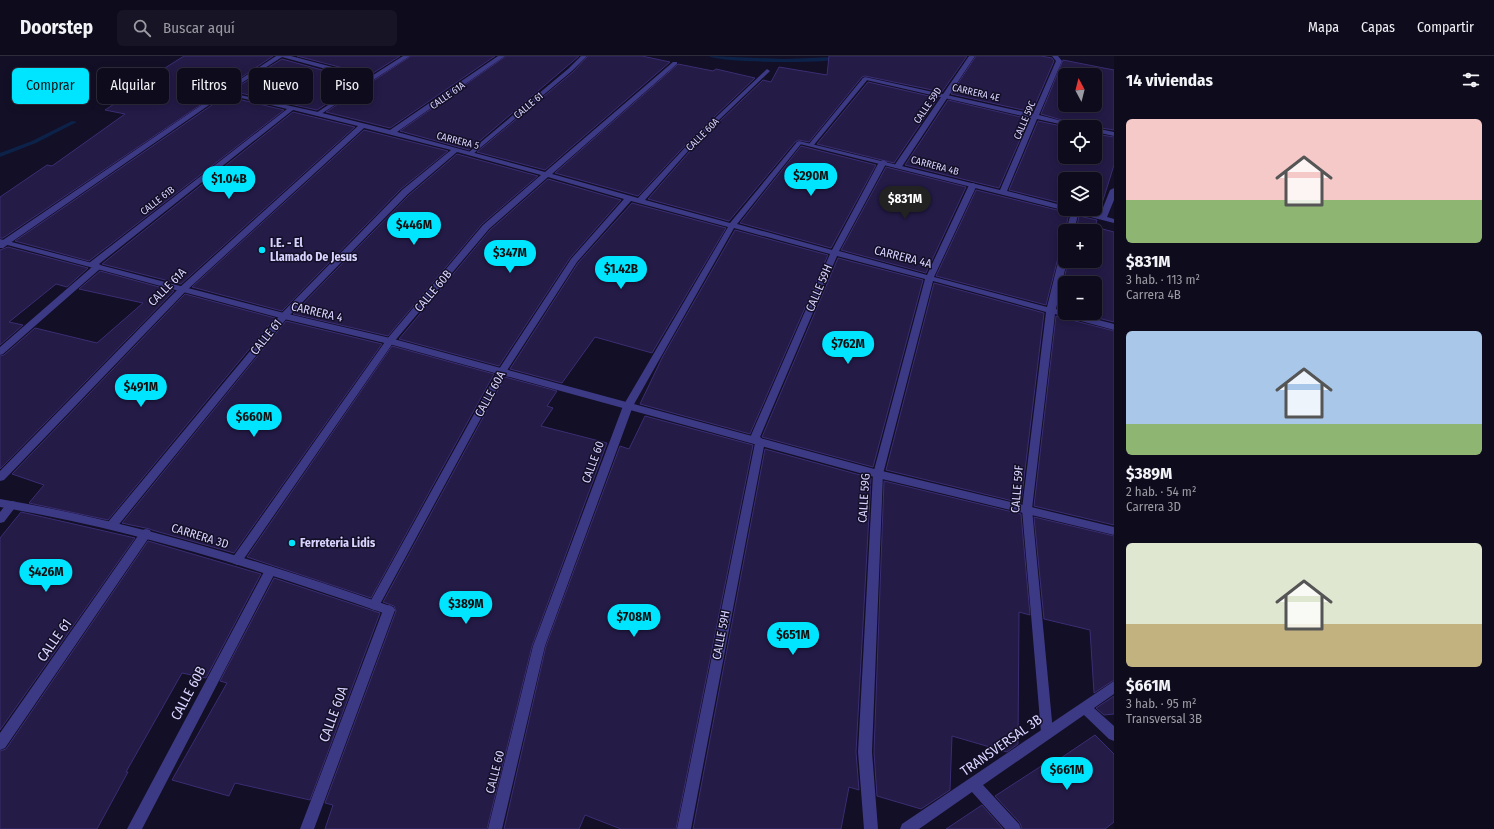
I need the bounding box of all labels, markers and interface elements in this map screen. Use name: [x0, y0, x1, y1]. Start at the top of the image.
search box: [117, 10, 397, 46]
text: Doorstep: [20, 16, 93, 39]
icon: search: [131, 17, 153, 39]
text: Buscar aquí: [163, 19, 235, 37]
text: Mapa: [1308, 19, 1339, 36]
text: Capas: [1361, 19, 1395, 36]
text: Compartir: [1417, 19, 1474, 36]
chip: Comprar: [12, 68, 89, 104]
chip: Alquilar: [97, 68, 169, 104]
chip: Filtros: [177, 68, 241, 104]
chip: Nuevo: [249, 68, 313, 104]
chip: Piso: [321, 68, 373, 104]
north arrow: [1058, 68, 1102, 112]
map controls: [1058, 68, 1102, 320]
icon: filters: [1460, 69, 1482, 91]
text: 14 viviendas: [1126, 70, 1213, 91]
street label: CALLE 61A: [428, 79, 468, 112]
street label: CARRERA 4E: [951, 82, 1001, 104]
street label: CALLE 59D: [911, 85, 944, 126]
street label: CALLE 61: [512, 90, 546, 122]
street label: CALLE 59C: [1011, 99, 1038, 141]
street label: CALLE 60A: [684, 115, 722, 154]
button: locate: [1058, 120, 1102, 164]
street label: CARRERA 5: [435, 130, 481, 152]
icon: home: [1268, 145, 1340, 217]
street label: CARRERA 4B: [909, 154, 961, 178]
pin: $290M: [783, 163, 839, 197]
pin: $1.04B: [196, 166, 262, 200]
text: $290M: [793, 168, 829, 183]
text: $1.04B: [211, 171, 247, 186]
button: layers: [1058, 172, 1102, 216]
street label: CALLE 61B: [138, 183, 178, 218]
pin: $831M: [877, 186, 933, 220]
text: $831M: [888, 191, 922, 206]
pin: $446M: [386, 212, 442, 246]
text: $446M: [396, 217, 432, 232]
button: +: [1058, 224, 1102, 268]
place label: I.E. - El Llamado De Jesus: [270, 236, 358, 264]
pin: $347M: [482, 240, 538, 274]
street label: CARRERA 4A: [873, 243, 934, 271]
marker: I.E. - El Llamado De Jesus: [257, 245, 267, 255]
text: $347M: [493, 245, 527, 260]
text: $831M: [1126, 251, 1171, 272]
pin: $1.42B: [588, 256, 654, 290]
text: $1.42B: [604, 261, 638, 276]
street label: CALLE 59H: [803, 262, 835, 314]
street label: CALLE 61A: [145, 265, 189, 309]
street label: CALLE 60B: [411, 267, 455, 315]
text: 3 hab. · 113 m²: [1126, 272, 1200, 287]
button: −: [1058, 276, 1102, 320]
text: Carrera 4B: [1126, 287, 1181, 302]
street label: CARRERA 4: [290, 299, 344, 325]
street label: CALLE 61: [247, 316, 285, 358]
pin: $762M: [820, 331, 876, 365]
text: $762M: [831, 336, 865, 351]
icon: home: [1268, 357, 1340, 429]
street label: CALLE 60A: [472, 368, 509, 419]
pin: $491M: [113, 374, 169, 408]
text: $491M: [124, 379, 158, 394]
pin: $660M: [226, 404, 282, 438]
text: $660M: [236, 409, 272, 424]
street label: CALLE 60: [579, 439, 607, 485]
text: $389M: [1126, 463, 1172, 484]
street label: CALLE 59F: [1008, 464, 1026, 513]
street label: CALLE 59G: [855, 473, 873, 523]
text: 2 hab. · 54 m²: [1126, 484, 1196, 499]
text: Carrera 3D: [1126, 499, 1181, 514]
street label: CARRERA 3D: [170, 521, 230, 551]
place label: Ferreteria Lidis: [300, 536, 376, 550]
marker: Ferreteria Lidis: [287, 538, 297, 548]
pin: $426M: [18, 559, 74, 593]
text: $426M: [28, 564, 64, 579]
icon: home: [1268, 569, 1340, 641]
pin: $389M: [438, 591, 494, 625]
text: $389M: [448, 596, 484, 611]
pin: $708M: [606, 604, 662, 638]
text: $708M: [616, 609, 652, 624]
street label: CALLE 59H: [709, 609, 733, 661]
street label: CALLE 61: [34, 616, 75, 665]
pin: $651M: [765, 622, 821, 656]
text: $651M: [776, 627, 810, 642]
street label: CALLE 60B: [167, 663, 210, 723]
text: $661M: [1126, 675, 1171, 696]
street label: CALLE 60A: [316, 683, 352, 744]
text: 3 hab. · 95 m²: [1126, 696, 1197, 711]
street label: TRANSVERSAL 3B: [957, 711, 1046, 780]
text: Transversal 3B: [1126, 711, 1202, 726]
street label: CALLE 60: [483, 749, 507, 795]
pin: $661M: [1039, 757, 1095, 791]
text: $661M: [1050, 762, 1084, 777]

